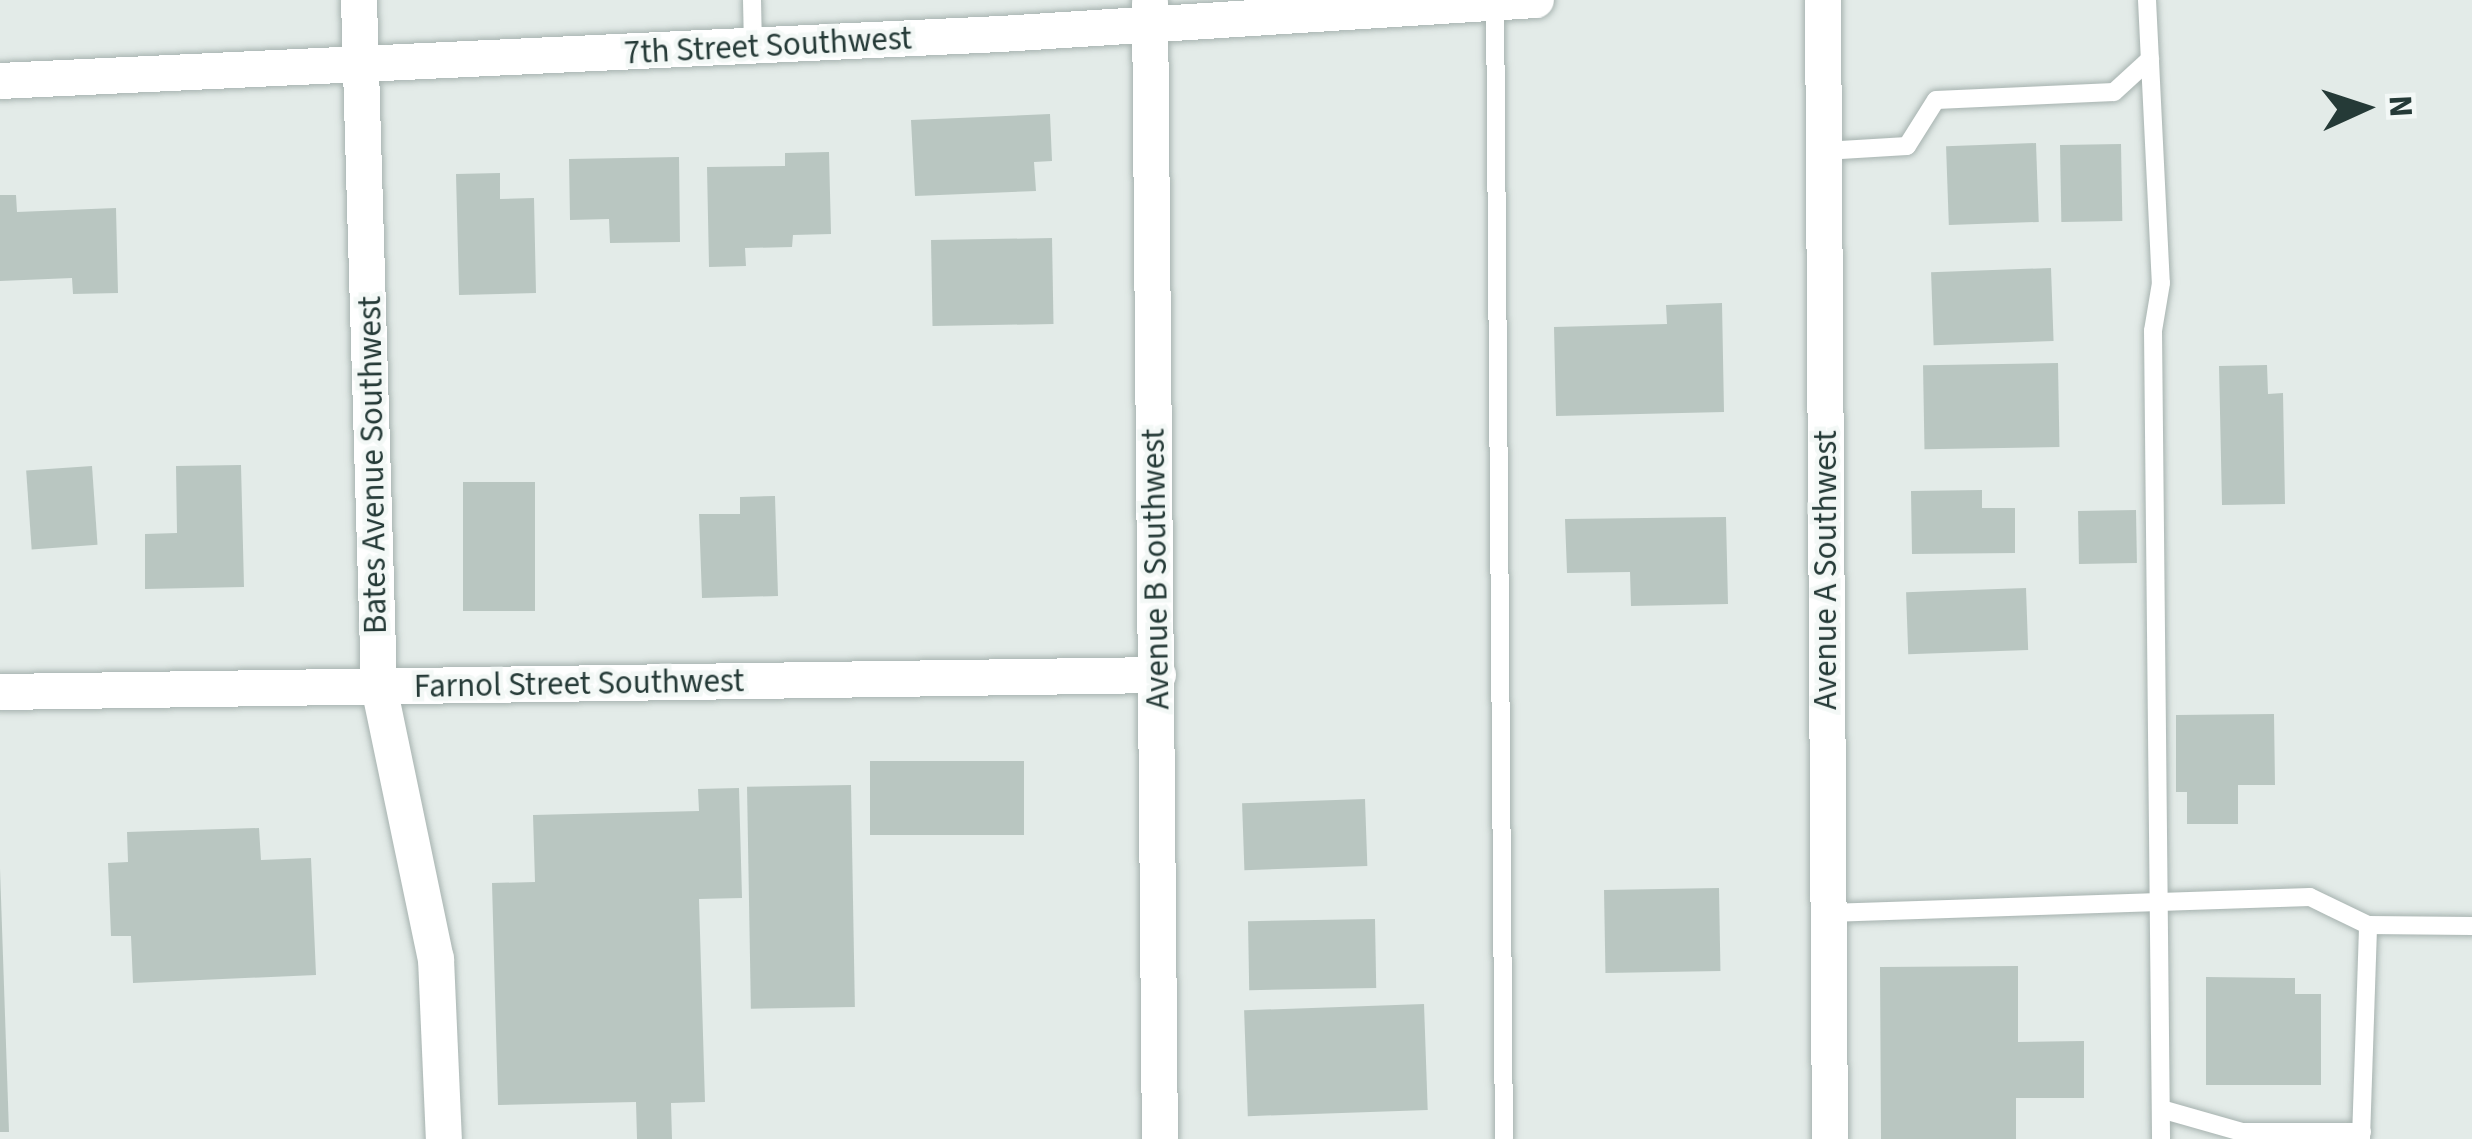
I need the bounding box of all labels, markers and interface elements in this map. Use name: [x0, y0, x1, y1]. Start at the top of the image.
street label: 7th Street Southwest: [623, 19, 913, 73]
north arrow: [2304, 48, 2424, 168]
text: N: [2376, 94, 2424, 118]
street label: Bates Avenue Southwest: [350, 296, 396, 634]
street label: Avenue B Southwest: [1134, 428, 1178, 710]
street label: Avenue A Southwest: [1806, 430, 1846, 710]
street label: Farnol Street Southwest: [413, 661, 745, 707]

